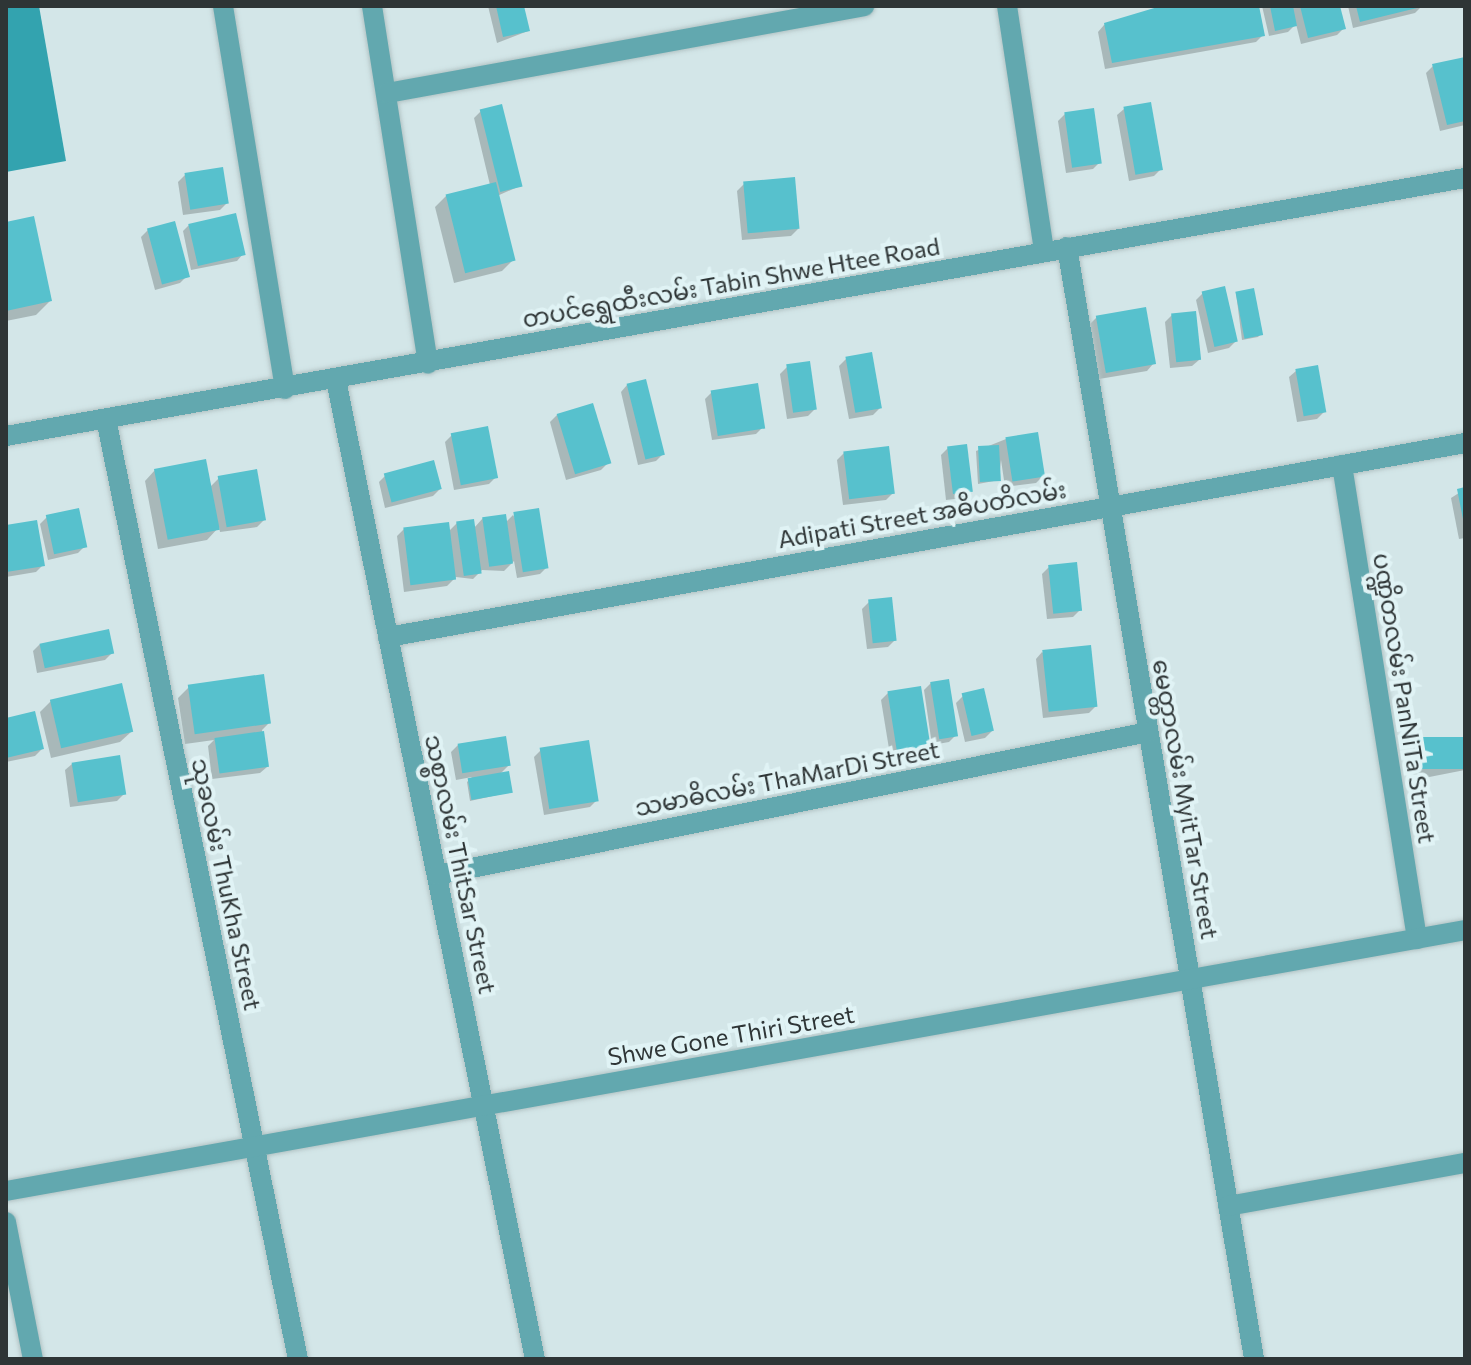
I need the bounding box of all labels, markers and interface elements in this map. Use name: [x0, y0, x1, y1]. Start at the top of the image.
street label: တပင်ရွှေထီးလမ်း Tabin Shwe Htee Road: [520, 231, 942, 333]
street label: Adipati Street အဓိပတိလမ်း: [776, 474, 1068, 554]
street label: ပဏ္ဍိတလမ်း PanNiTa Street: [1368, 551, 1442, 845]
street label: မေတ္တာလမ်း MyitTar Street: [1147, 657, 1225, 941]
street label: သစ္စာလမ်း ThitSar Street: [419, 732, 503, 996]
street label: သမာဓိလမ်း ThaMarDi Street: [632, 734, 942, 822]
street label: သုခလမ်း ThuKha Street: [186, 755, 268, 1013]
street label: Shwe Gone Thiri Street: [605, 999, 857, 1071]

